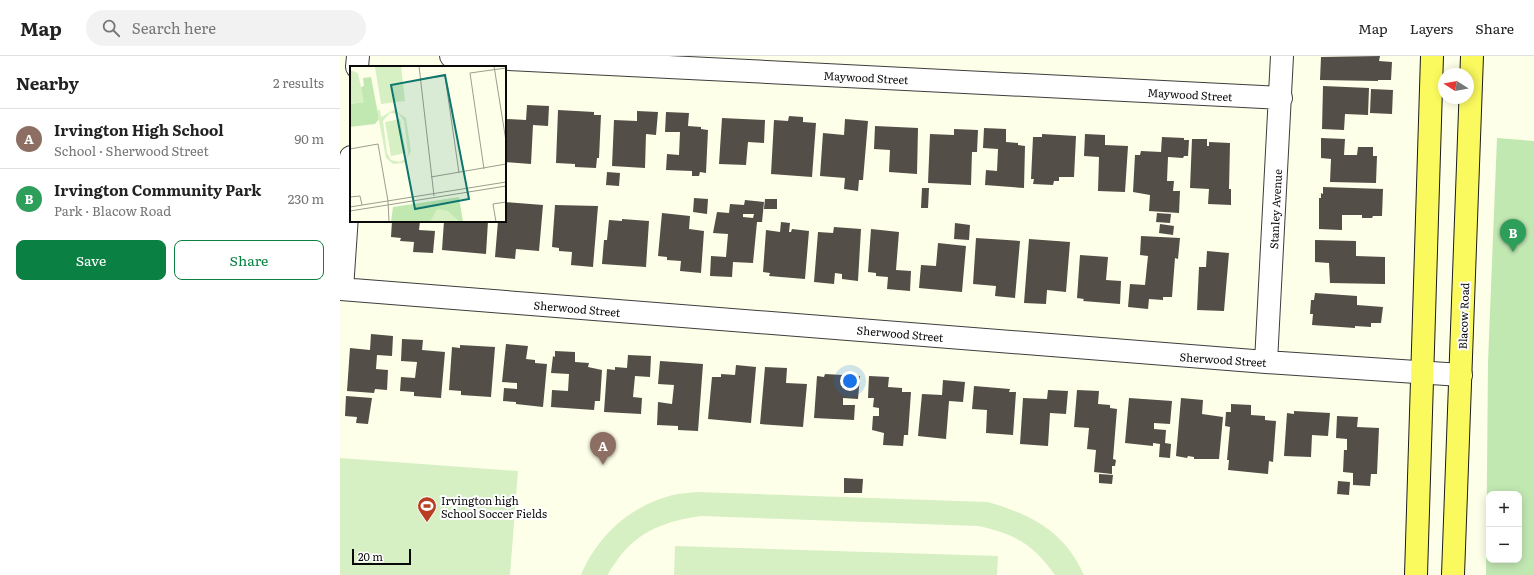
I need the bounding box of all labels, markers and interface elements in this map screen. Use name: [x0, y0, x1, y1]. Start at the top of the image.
search box: [86, 10, 366, 46]
text: Map: [20, 14, 62, 42]
text: Search here: [132, 16, 216, 39]
icon: search: [100, 17, 122, 39]
text: Map: [1358, 18, 1388, 38]
text: Layers: [1410, 18, 1453, 38]
text: Share: [1475, 18, 1514, 38]
inset map: [350, 66, 506, 222]
street label: Maywood Street: [823, 67, 909, 87]
north arrow: [1438, 68, 1474, 104]
text: Nearby: [16, 70, 79, 95]
text: 2 results: [273, 73, 324, 92]
street label: Maywood Street: [1147, 84, 1233, 104]
text: Irvington High School: [54, 118, 224, 141]
text: A: [24, 129, 34, 148]
text: 90 m: [294, 129, 324, 148]
text: School · Sherwood Street: [54, 141, 209, 160]
street label: Stanley Avenue: [1265, 168, 1285, 249]
text: Irvington Community Park: [54, 178, 261, 201]
text: B: [25, 189, 33, 208]
text: 230 m: [288, 189, 324, 208]
text: Park · Blacow Road: [54, 201, 171, 220]
pin: B: [1500, 219, 1526, 252]
button: Save: [16, 240, 166, 280]
button: Share: [174, 240, 324, 280]
street label: Blacow Road: [1454, 282, 1472, 350]
street label: Sherwood Street: [533, 296, 622, 320]
street label: Sherwood Street: [856, 321, 945, 345]
street label: Sherwood Street: [1179, 348, 1268, 370]
your location: [840, 371, 860, 391]
pin: A: [590, 432, 616, 465]
map controls: [1486, 491, 1522, 563]
button: +: [1486, 491, 1522, 527]
place label: Irvington high School Soccer Fields: [441, 492, 547, 521]
sports icon: Irvington high School Soccer Fields: [416, 495, 438, 523]
button: −: [1486, 527, 1522, 563]
scale bar: [352, 547, 411, 566]
text: 20 m: [358, 548, 383, 564]

